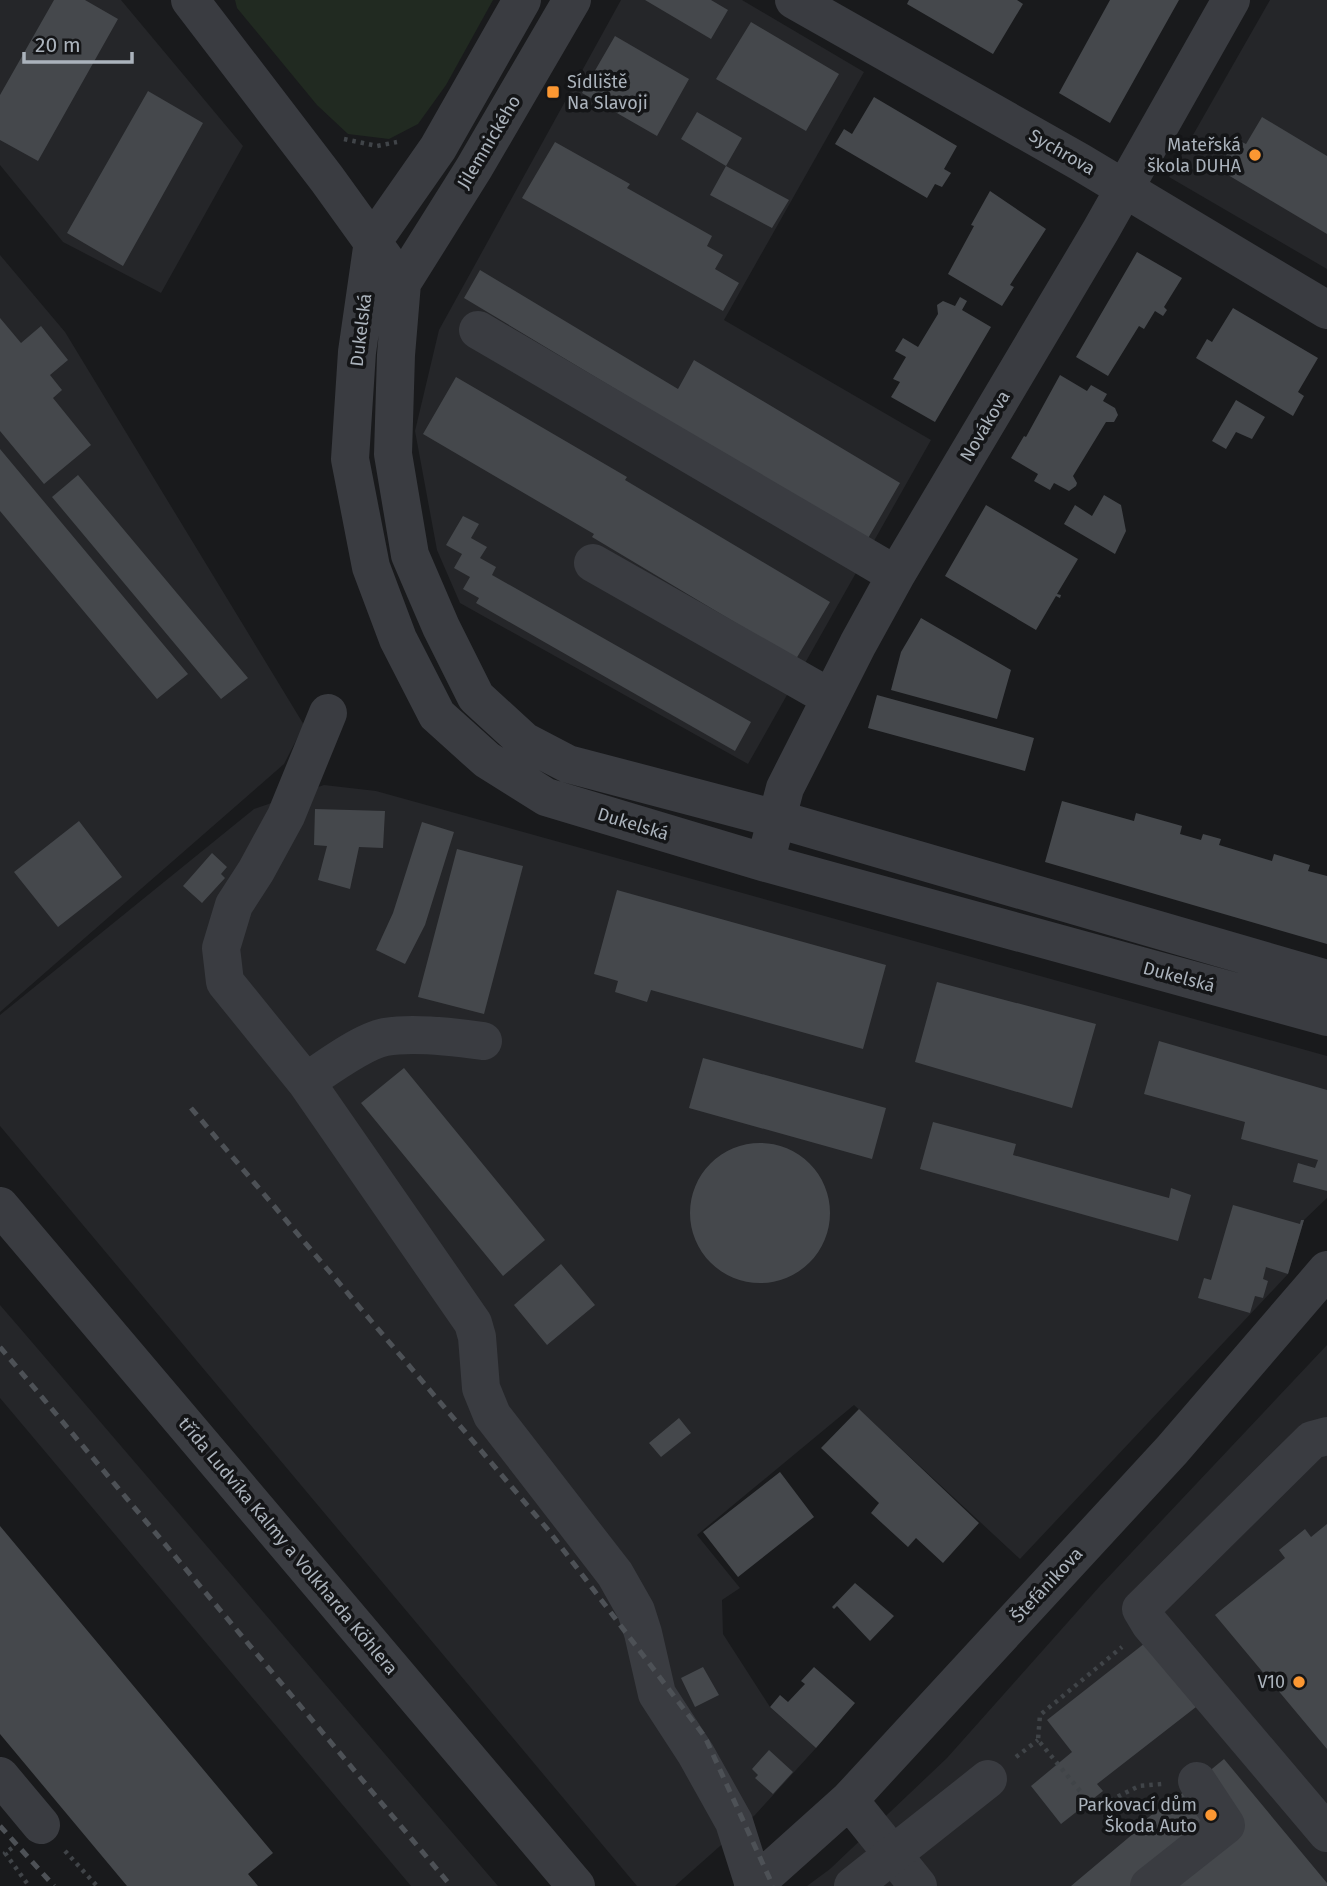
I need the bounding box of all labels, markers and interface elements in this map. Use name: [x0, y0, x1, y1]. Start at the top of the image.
scale bar: [24, 21, 133, 65]
text: 20 m: [35, 32, 81, 58]
place label: Sídliště Na Slavoji: [567, 71, 648, 114]
marker: Sídliště Na Slavoji: [545, 84, 561, 100]
street label: Jilemnického: [452, 91, 526, 193]
street label: Sychrova: [1025, 124, 1099, 180]
place label: Mateřská škola DUHA: [1147, 134, 1242, 177]
marker: Mateřská škola DUHA: [1247, 147, 1263, 163]
street label: Dukelská: [346, 292, 376, 368]
street label: Novákova: [955, 386, 1015, 466]
street label: Dukelská: [595, 803, 671, 845]
street label: Dukelská: [1141, 957, 1217, 997]
street label: třída Ludvíka Kalmy a Volkharda Köhlera: [174, 1413, 402, 1679]
street label: Štefánikova: [1007, 1543, 1087, 1627]
place label: V10: [1258, 1671, 1285, 1693]
marker: V10: [1291, 1674, 1307, 1690]
place label: Parkovací dům Škoda Auto: [1078, 1794, 1197, 1837]
marker: Parkovací dům Škoda Auto: [1203, 1807, 1219, 1823]

